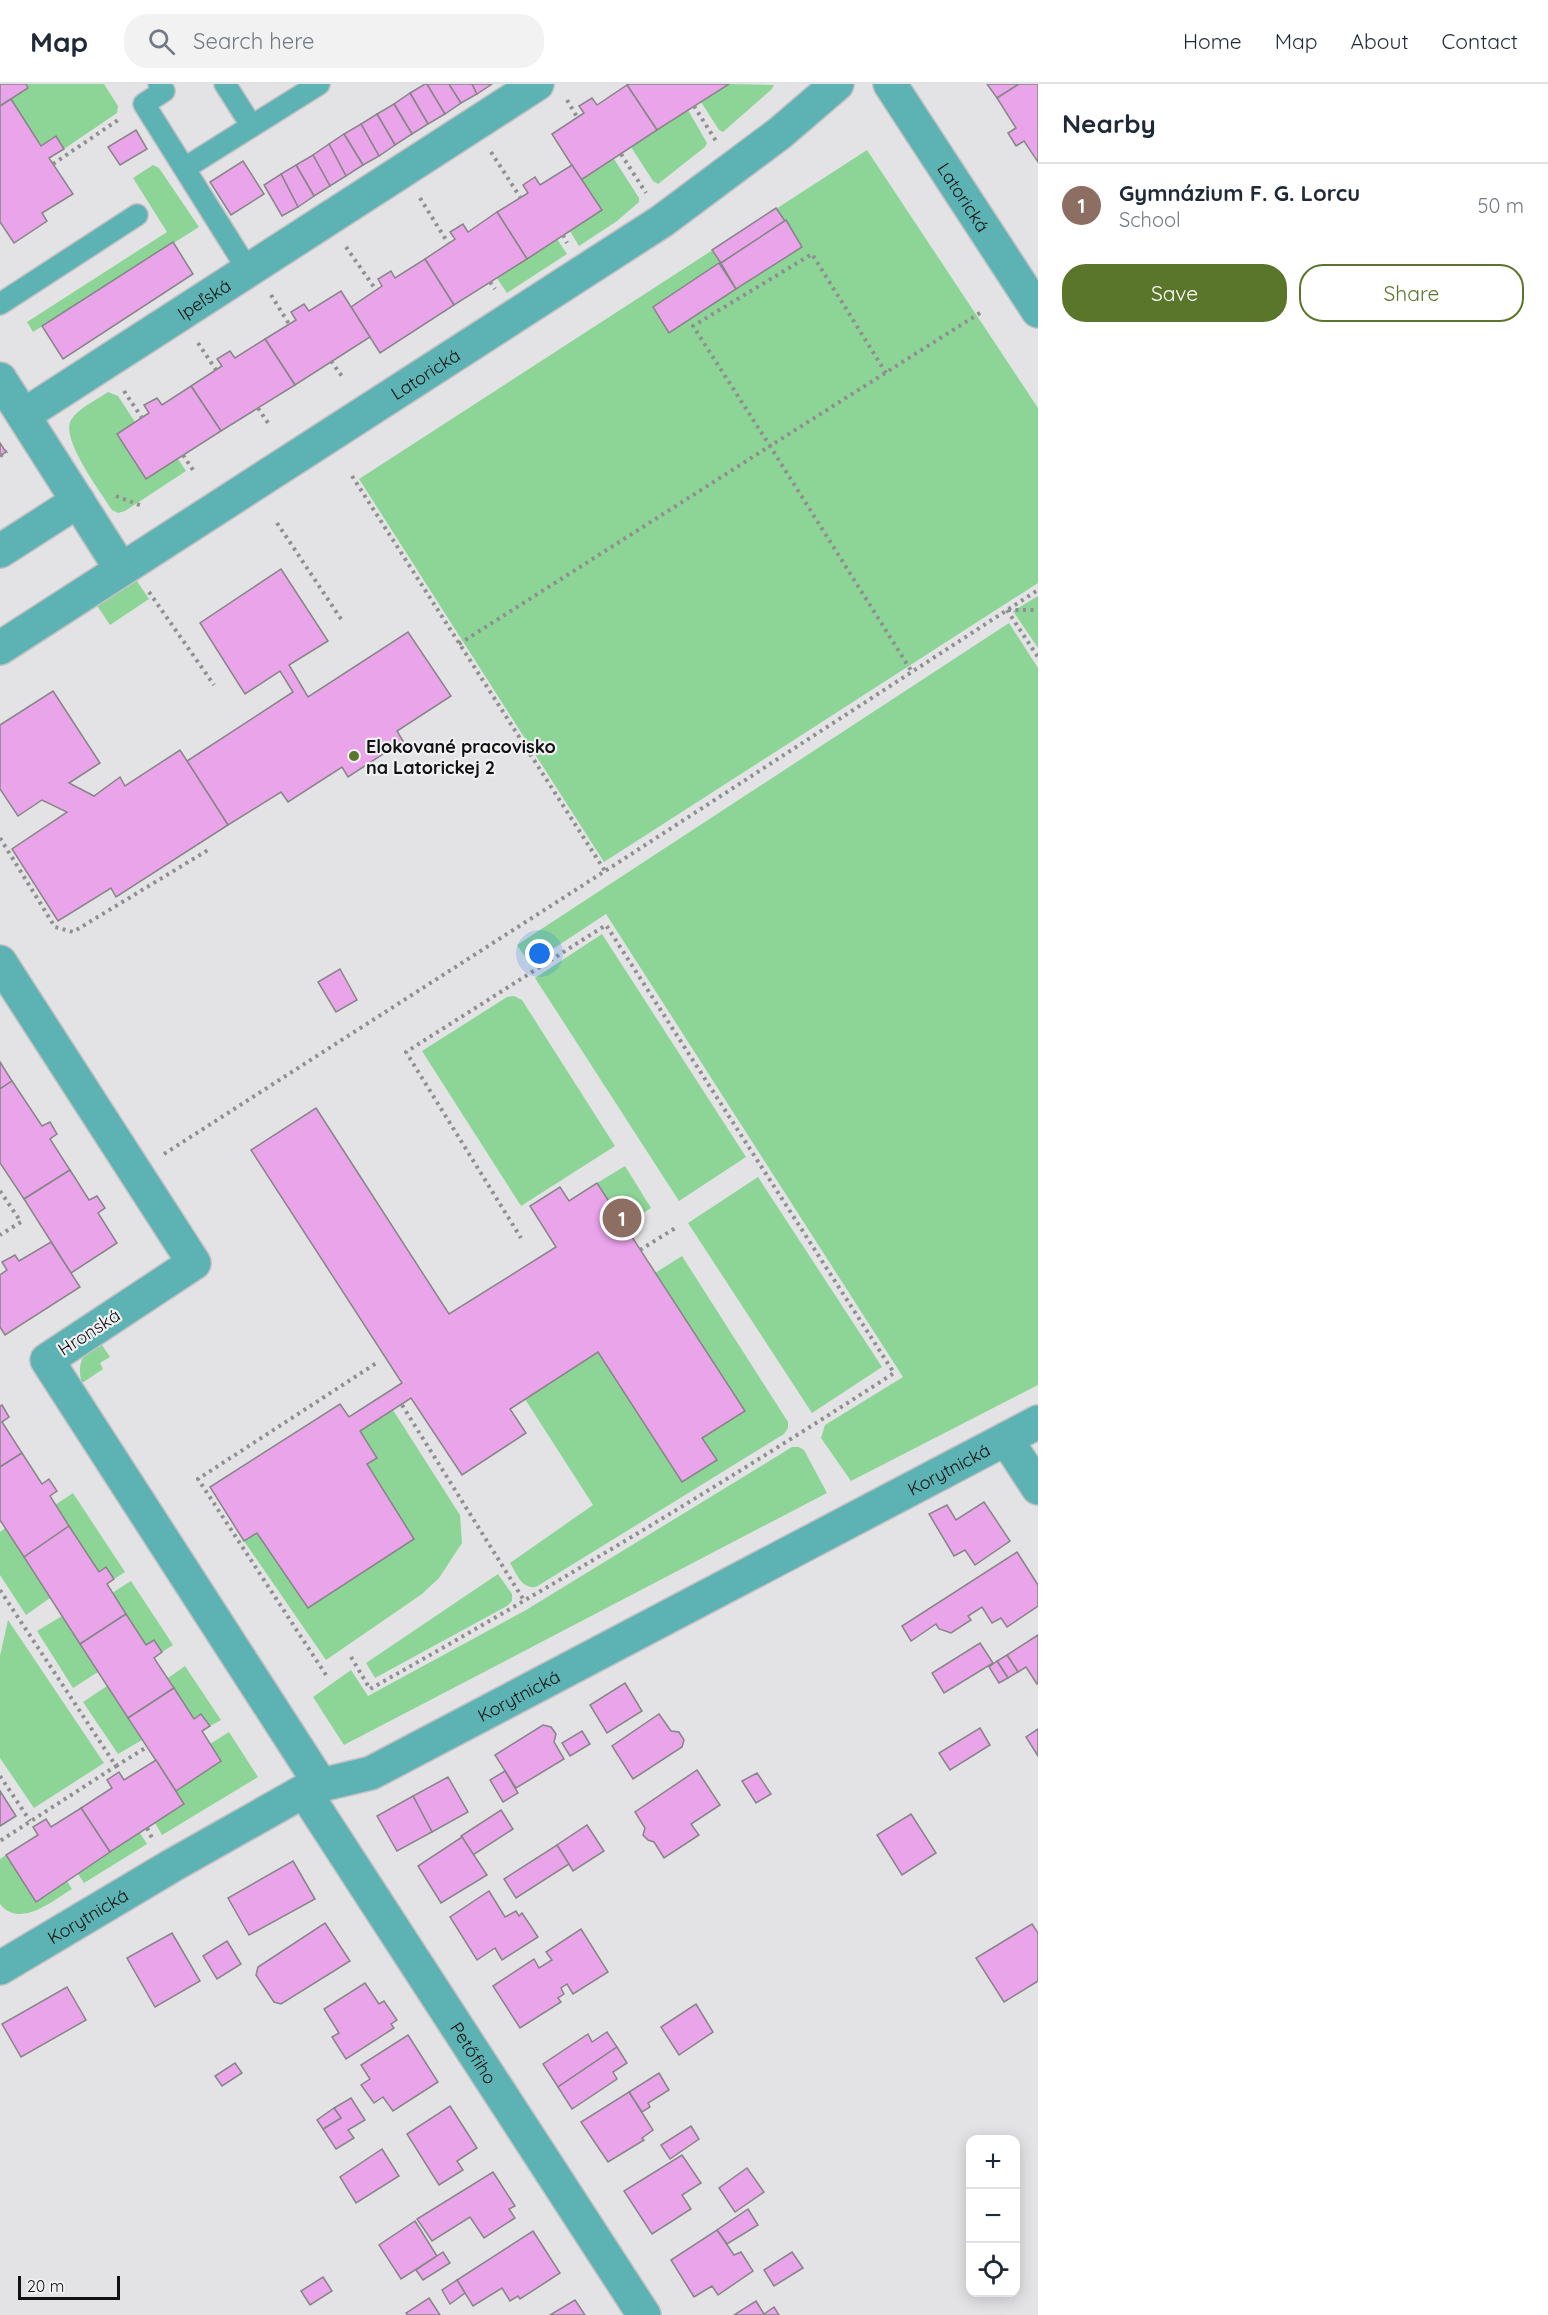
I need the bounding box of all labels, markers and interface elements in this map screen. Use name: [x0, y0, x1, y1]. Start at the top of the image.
search box: [124, 14, 544, 68]
text: Map: [30, 24, 88, 59]
icon: search: [145, 25, 178, 58]
text: Search here: [193, 27, 315, 55]
text: Home: [1183, 28, 1242, 54]
text: Map: [1275, 28, 1318, 54]
text: About: [1351, 28, 1409, 54]
text: Contact: [1442, 28, 1518, 54]
text: Nearby: [1062, 107, 1156, 140]
street label: Latorická: [933, 158, 995, 236]
text: Gymnázium F. G. Lorcu: [1119, 179, 1360, 207]
text: 1: [1078, 193, 1085, 218]
text: 50 m: [1478, 193, 1524, 218]
text: School: [1119, 207, 1181, 232]
button: Save: [1062, 264, 1287, 322]
button: Share: [1299, 264, 1524, 322]
street label: Ipeľská: [173, 273, 235, 325]
street label: Latorická: [386, 343, 464, 405]
place label: Elokované pracovisko na Latorickej 2: [366, 735, 556, 779]
marker: Elokované pracovisko na Latorickej 2: [347, 749, 361, 763]
your location: [525, 939, 554, 968]
pin: 1: [602, 1196, 642, 1240]
street label: Hronská: [54, 1303, 124, 1361]
street label: Korytnická: [903, 1438, 994, 1500]
street label: Korytnická: [473, 1664, 564, 1726]
street label: Korytnická: [43, 1883, 132, 1949]
street label: Petőfiho: [445, 2017, 502, 2088]
map controls: [966, 2135, 1020, 2297]
button: +: [966, 2135, 1020, 2189]
button: −: [966, 2189, 1020, 2243]
button: locate: [966, 2243, 1020, 2297]
scale bar: [18, 2273, 120, 2300]
text: 20 m: [27, 2276, 64, 2296]

